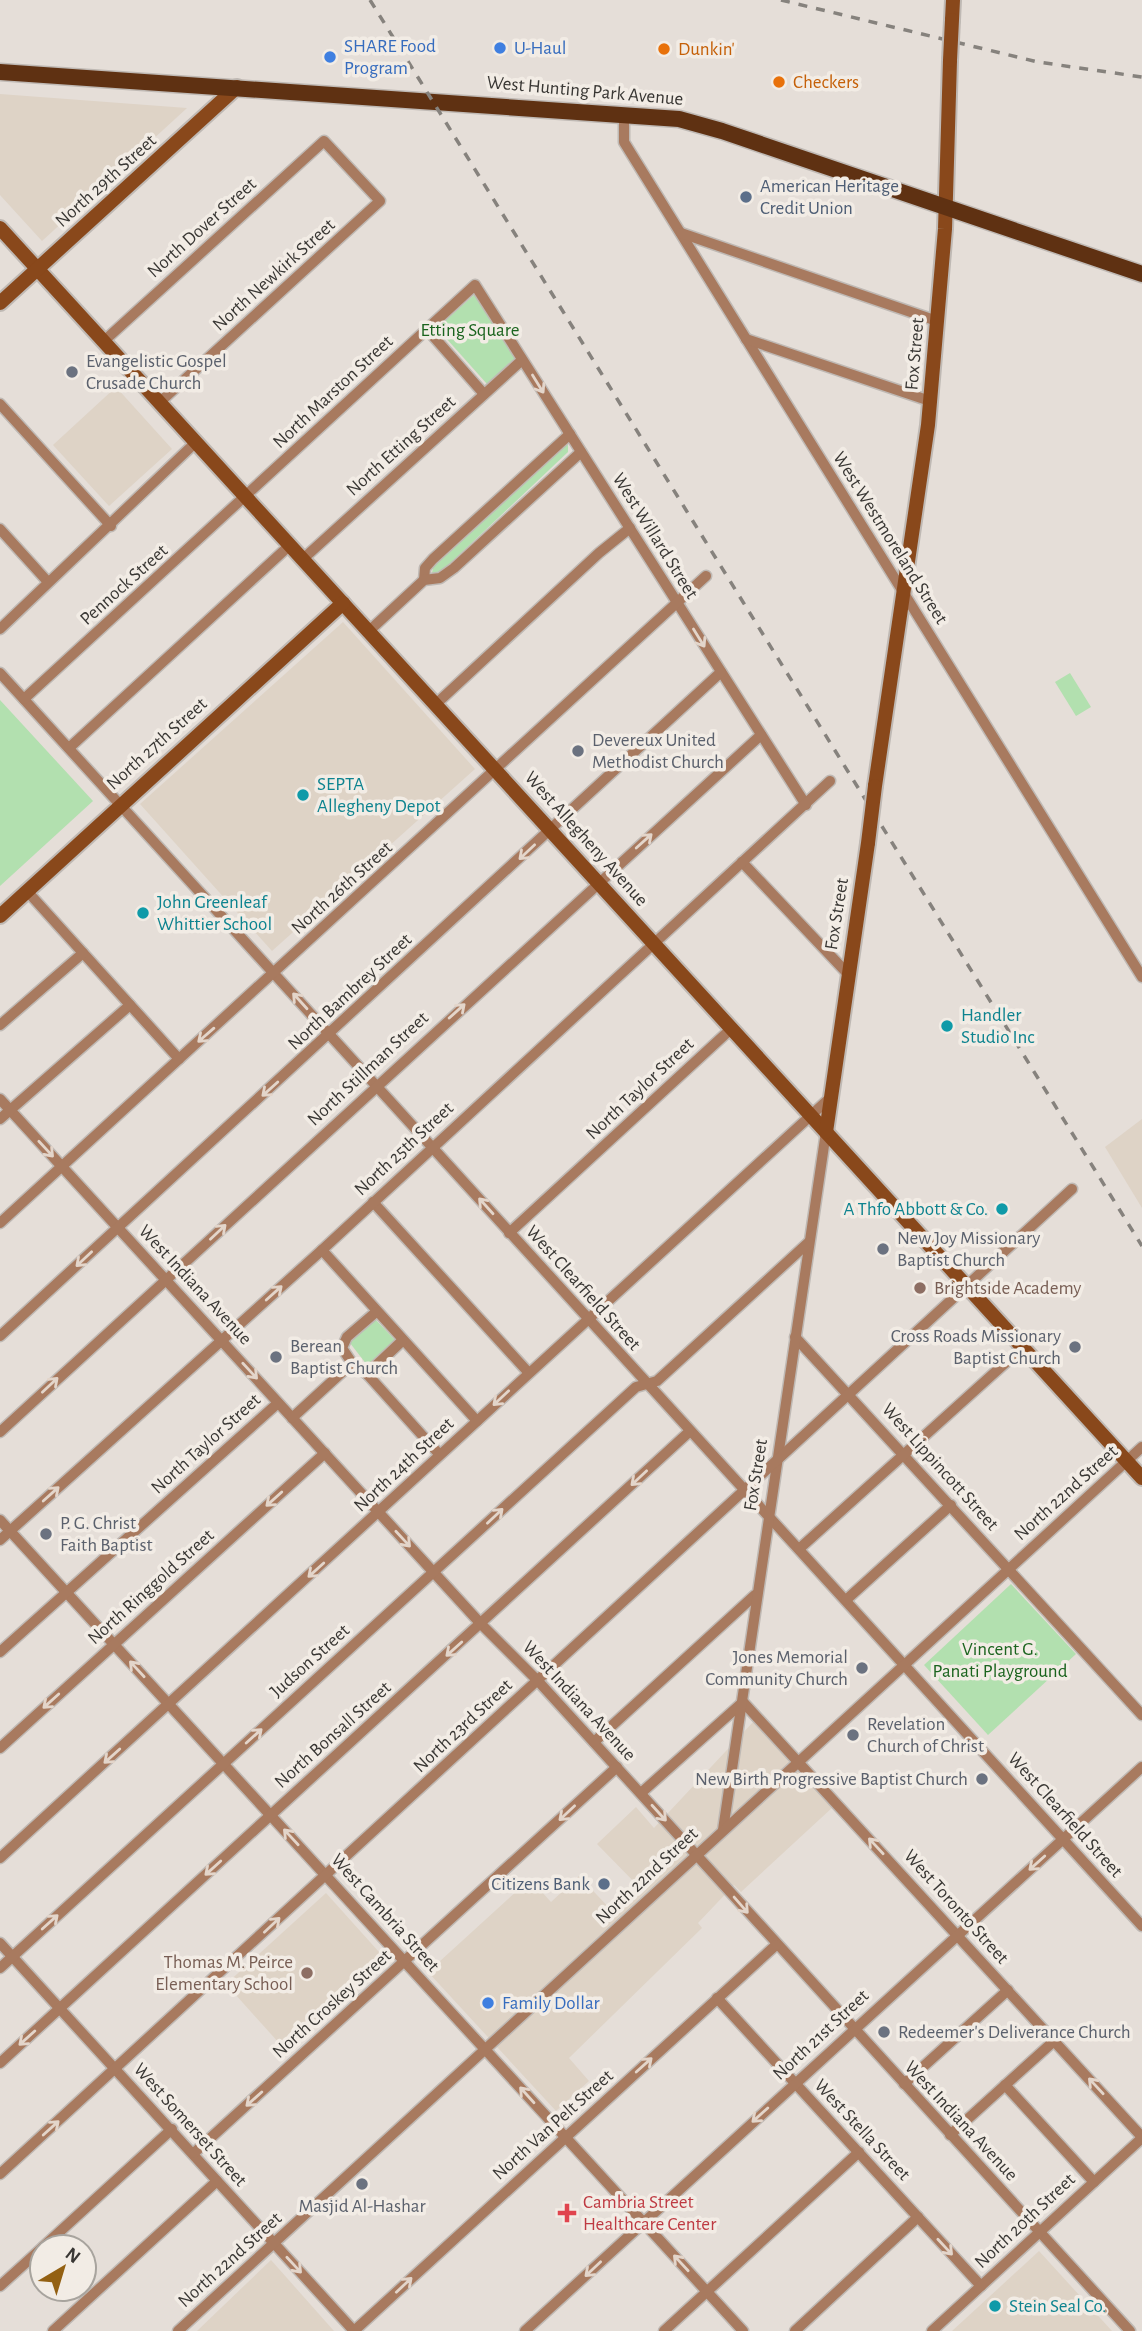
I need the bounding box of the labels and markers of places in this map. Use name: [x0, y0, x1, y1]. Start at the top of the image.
place label: SHARE Food Program: [344, 37, 436, 78]
place label: U-Haul: [514, 39, 566, 58]
marker: U-Haul: [492, 40, 508, 56]
place label: Dunkin': [678, 40, 735, 59]
marker: Dunkin': [656, 41, 672, 57]
marker: SHARE Food Program: [322, 49, 338, 65]
place label: Checkers: [793, 73, 859, 92]
marker: Checkers: [771, 74, 787, 90]
place label: American Heritage Credit Union: [760, 177, 899, 218]
marker: American Heritage Credit Union: [738, 189, 754, 205]
place label: Evangelistic Gospel Crusade Church: [86, 352, 227, 393]
marker: Evangelistic Gospel Crusade Church: [64, 364, 80, 380]
place label: Devereux United Methodist Church: [592, 731, 724, 772]
marker: Devereux United Methodist Church: [570, 743, 586, 759]
place label: SEPTA Allegheny Depot: [317, 775, 441, 816]
marker: SEPTA Allegheny Depot: [295, 787, 311, 803]
place label: John Greenleaf Whittier School: [157, 893, 272, 934]
marker: John Greenleaf Whittier School: [135, 905, 151, 921]
place label: Handler Studio Inc: [961, 1006, 1035, 1047]
marker: Handler Studio Inc: [939, 1018, 955, 1034]
place label: A Thfo Abbott & Co.: [843, 1200, 988, 1219]
marker: A Thfo Abbott & Co.: [994, 1201, 1010, 1217]
place label: New Joy Missionary Baptist Church: [897, 1229, 1040, 1270]
marker: New Joy Missionary Baptist Church: [875, 1241, 891, 1257]
place label: Brightside Academy: [934, 1279, 1081, 1298]
marker: Brightside Academy: [912, 1280, 928, 1296]
place label: Cross Roads Missionary Baptist Church: [891, 1327, 1061, 1368]
place label: Berean Baptist Church: [290, 1337, 398, 1378]
marker: Cross Roads Missionary Baptist Church: [1067, 1339, 1083, 1355]
marker: Berean Baptist Church: [268, 1349, 284, 1365]
place label: P. G. Christ Faith Baptist: [60, 1514, 153, 1555]
marker: P. G. Christ Faith Baptist: [38, 1526, 54, 1542]
place label: Jones Memorial Community Church: [705, 1648, 848, 1689]
marker: Jones Memorial Community Church: [854, 1660, 870, 1676]
place label: Revelation Church of Christ: [867, 1715, 984, 1756]
marker: Revelation Church of Christ: [845, 1727, 861, 1743]
place label: New Birth Progressive Baptist Church: [695, 1770, 968, 1789]
marker: New Birth Progressive Baptist Church: [974, 1771, 990, 1787]
place label: Citizens Bank: [491, 1875, 590, 1894]
marker: Citizens Bank: [596, 1876, 612, 1892]
place label: Thomas M. Peirce Elementary School: [155, 1953, 293, 1994]
marker: Thomas M. Peirce Elementary School: [299, 1965, 315, 1981]
place label: Family Dollar: [502, 1994, 600, 2013]
marker: Family Dollar: [480, 1995, 496, 2011]
place label: Redeemer's Deliverance Church: [898, 2023, 1131, 2042]
marker: Redeemer's Deliverance Church: [876, 2024, 892, 2040]
marker: Masjid Al-Hashar: [354, 2176, 370, 2192]
place label: Cambria Street Healthcare Center: [583, 2193, 716, 2234]
place label: Masjid Al-Hashar: [298, 2197, 426, 2216]
marker: Cambria Street Healthcare Center: [557, 2203, 577, 2223]
place label: Stein Seal Co.: [1009, 2297, 1106, 2316]
marker: Stein Seal Co.: [987, 2298, 1003, 2314]

